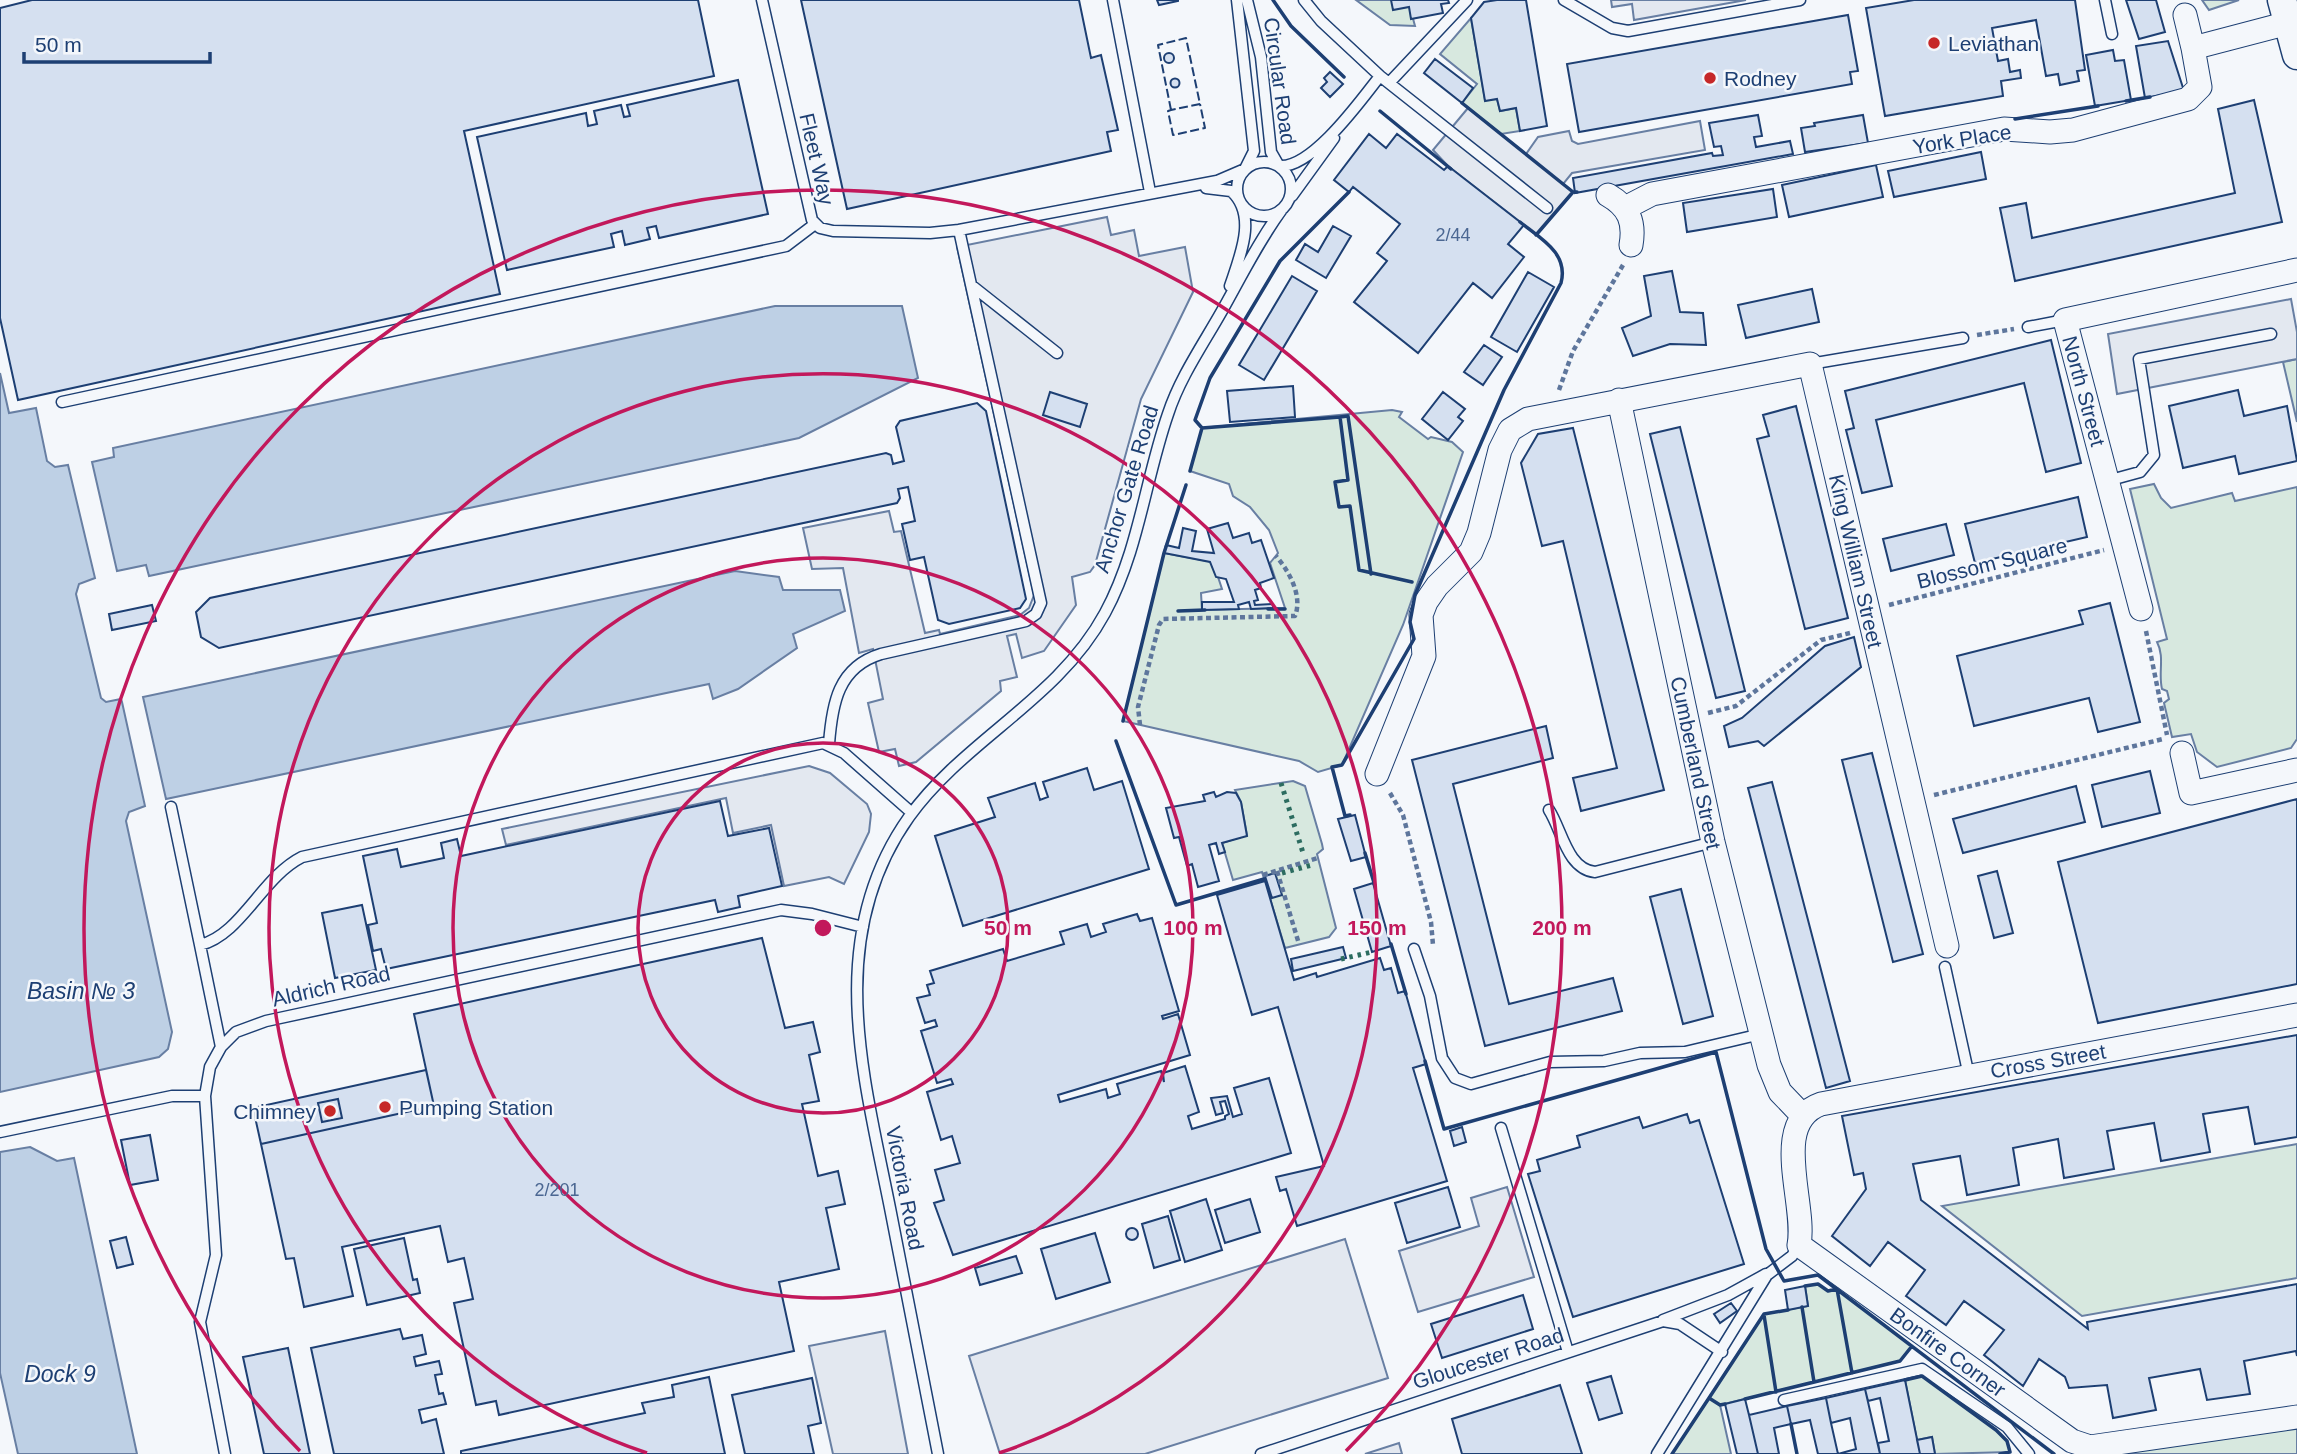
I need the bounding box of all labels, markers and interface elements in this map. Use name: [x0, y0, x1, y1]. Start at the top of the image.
street label: Circular Road: [1260, 16, 1300, 146]
scale bar: [24, 21, 210, 65]
place label: Leviathan: [1948, 32, 2039, 55]
text: 50 m: [35, 33, 82, 56]
marker: Leviathan: [1926, 35, 1942, 51]
place label: Rodney: [1724, 67, 1797, 90]
marker: Rodney: [1702, 70, 1718, 86]
street label: Fleet Way: [795, 111, 839, 208]
street label: York Place: [1911, 120, 2013, 158]
house number: 2/44: [1435, 225, 1471, 245]
street label: North Street: [2058, 333, 2110, 449]
street label: Anchor Gate Road: [1090, 402, 1162, 576]
street label: King William Street: [1825, 472, 1887, 650]
street label: Blossom Square: [1914, 533, 2070, 593]
street label: Cumberland Street: [1666, 674, 1726, 852]
centre of rings: [811, 916, 835, 940]
text: 50 m: [984, 916, 1032, 939]
text: 100 m: [1163, 916, 1223, 939]
text: 150 m: [1347, 916, 1407, 939]
text: 200 m: [1532, 916, 1592, 939]
street label: Aldrich Road: [270, 961, 392, 1011]
water label: Basin № 3: [27, 978, 135, 1004]
street label: Cross Street: [1989, 1040, 2108, 1082]
place label: Pumping Station: [399, 1096, 553, 1119]
marker: Pumping Station: [377, 1099, 393, 1115]
place label: Chimney: [233, 1100, 316, 1123]
marker: Chimney: [322, 1103, 338, 1119]
street label: Victoria Road: [882, 1124, 928, 1252]
house number: 2/201: [534, 1180, 580, 1200]
street label: Bonfire Corner: [1886, 1303, 2010, 1401]
street label: Gloucester Road: [1410, 1323, 1566, 1393]
water label: Dock 9: [24, 1361, 96, 1387]

